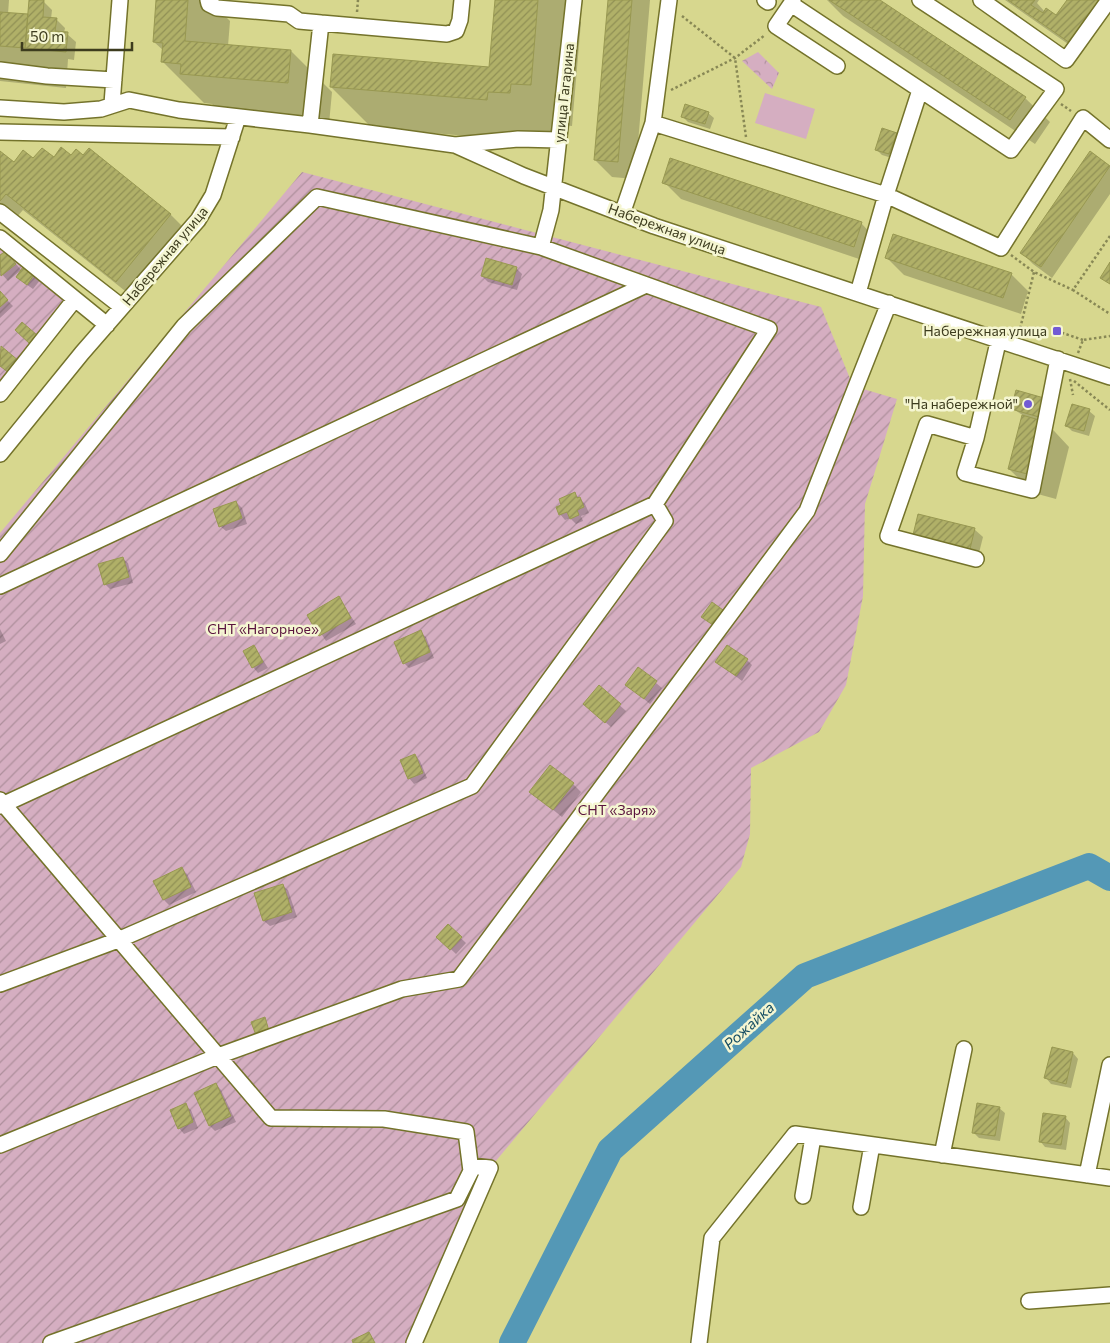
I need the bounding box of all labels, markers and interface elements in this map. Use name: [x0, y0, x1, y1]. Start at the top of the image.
scale bar: [22, 20, 132, 52]
text: 50 m: [30, 27, 64, 45]
street label: улица Гагарина: [550, 42, 577, 143]
street label: Набережная улица: [606, 199, 728, 258]
street label: Набережная улица: [118, 203, 211, 309]
place label: Набережная улица: [923, 322, 1047, 339]
marker: Набережная улица: [1051, 325, 1063, 337]
place label: "На набережной": [905, 395, 1018, 412]
marker: "На набережной": [1022, 398, 1034, 410]
park label: СНТ «Нагорное»: [207, 620, 319, 637]
park label: СНТ «Заря»: [578, 801, 656, 818]
water label: Рожайка: [719, 998, 777, 1053]

